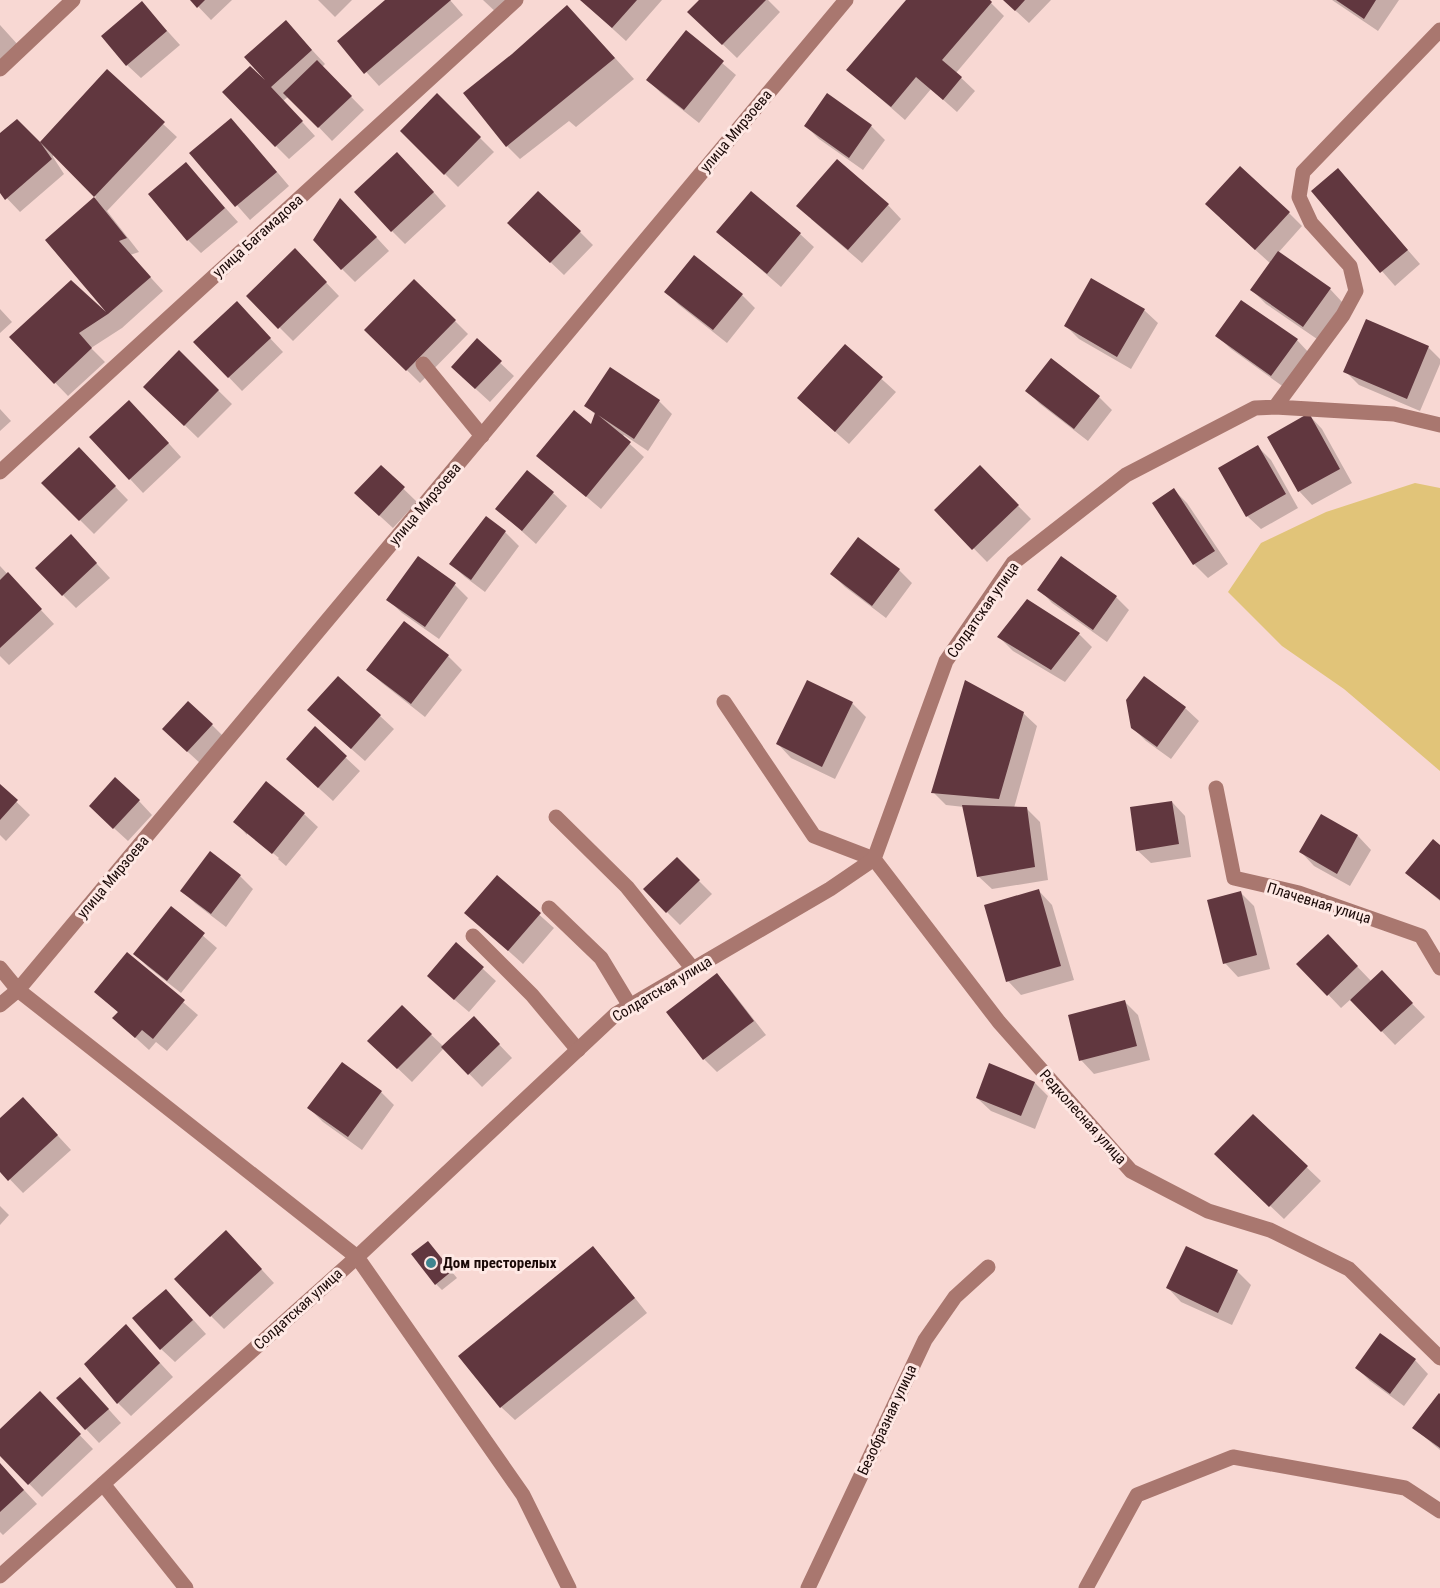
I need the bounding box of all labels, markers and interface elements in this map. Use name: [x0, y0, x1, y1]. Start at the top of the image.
street label: улица Мирзоева: [696, 86, 776, 176]
street label: улица Багамадова: [209, 191, 307, 281]
street label: улица Мирзоева: [385, 459, 465, 549]
street label: Солдатская улица: [943, 559, 1023, 661]
street label: улица Мирзоева: [73, 832, 153, 922]
street label: Плачевная улица: [1265, 879, 1373, 927]
street label: Солдатская улица: [609, 952, 715, 1026]
street label: Редколесная улица: [1036, 1066, 1130, 1168]
place label: Дом престорелых: [443, 1254, 557, 1272]
marker: Дом престорелых: [424, 1256, 438, 1270]
street label: Солдатская улица: [250, 1265, 346, 1353]
street label: Безобразная улица: [854, 1362, 920, 1478]

